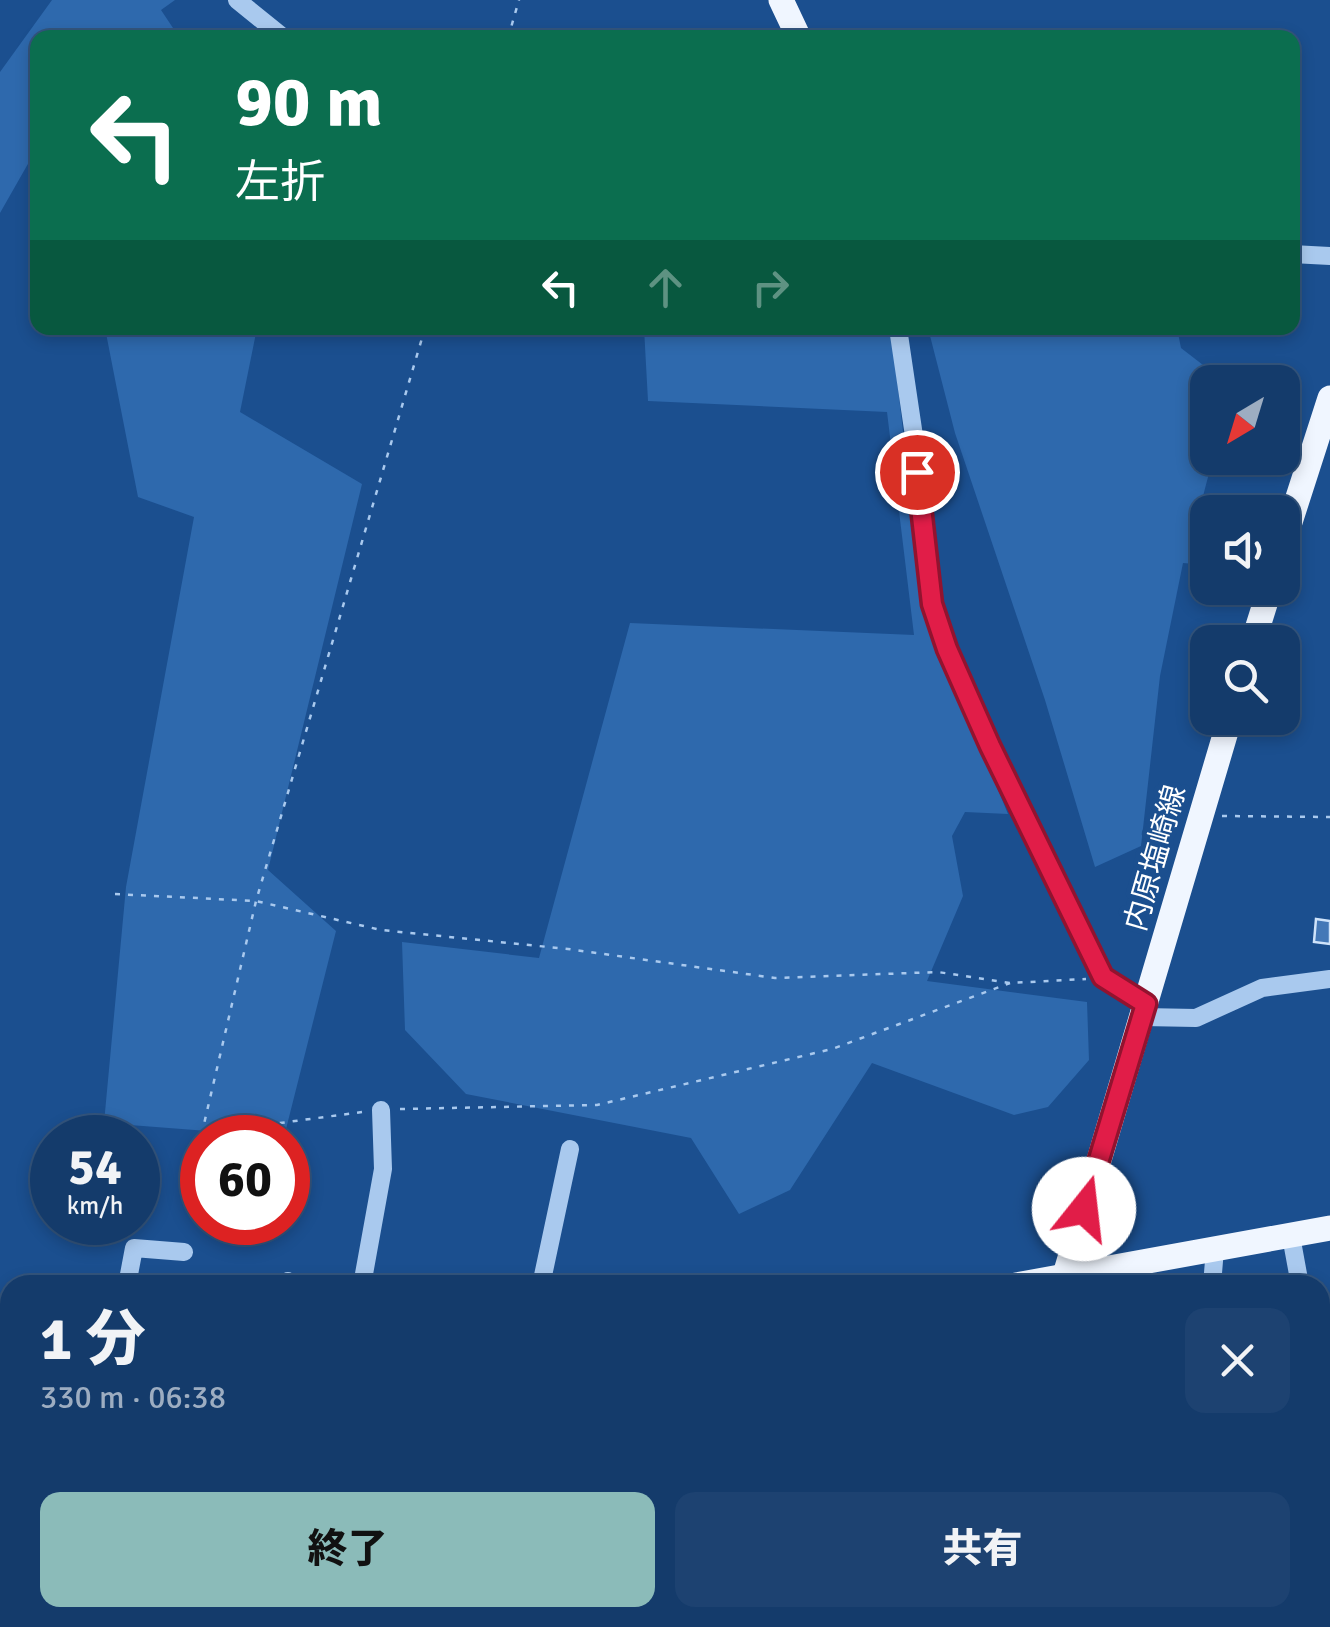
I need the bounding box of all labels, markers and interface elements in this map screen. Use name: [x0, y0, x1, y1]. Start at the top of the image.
text: 90 m: [235, 59, 383, 145]
icon: left: [70, 70, 200, 200]
text: 左折: [235, 155, 325, 210]
icon: left: [533, 260, 588, 315]
icon: ahead: [638, 260, 693, 315]
icon: right: [743, 260, 798, 315]
north arrow: [1190, 365, 1300, 475]
map controls: [1190, 365, 1300, 735]
pin: [875, 430, 960, 515]
icon: arrive: [890, 445, 945, 500]
button: sound: [1190, 495, 1300, 605]
button: search: [1190, 625, 1300, 735]
street label: 内原塩崎線: [1117, 781, 1194, 935]
speed limit sign: 60: [180, 1115, 310, 1245]
text: 54: [68, 1137, 122, 1199]
position arrow: [1032, 1157, 1136, 1261]
text: km/h: [67, 1190, 123, 1221]
text: 1 分: [40, 1303, 146, 1377]
button: close: [1185, 1308, 1290, 1413]
text: 330 m · 06:38: [40, 1378, 226, 1417]
button: 終了: [40, 1492, 655, 1607]
button: 共有: [675, 1492, 1290, 1607]

